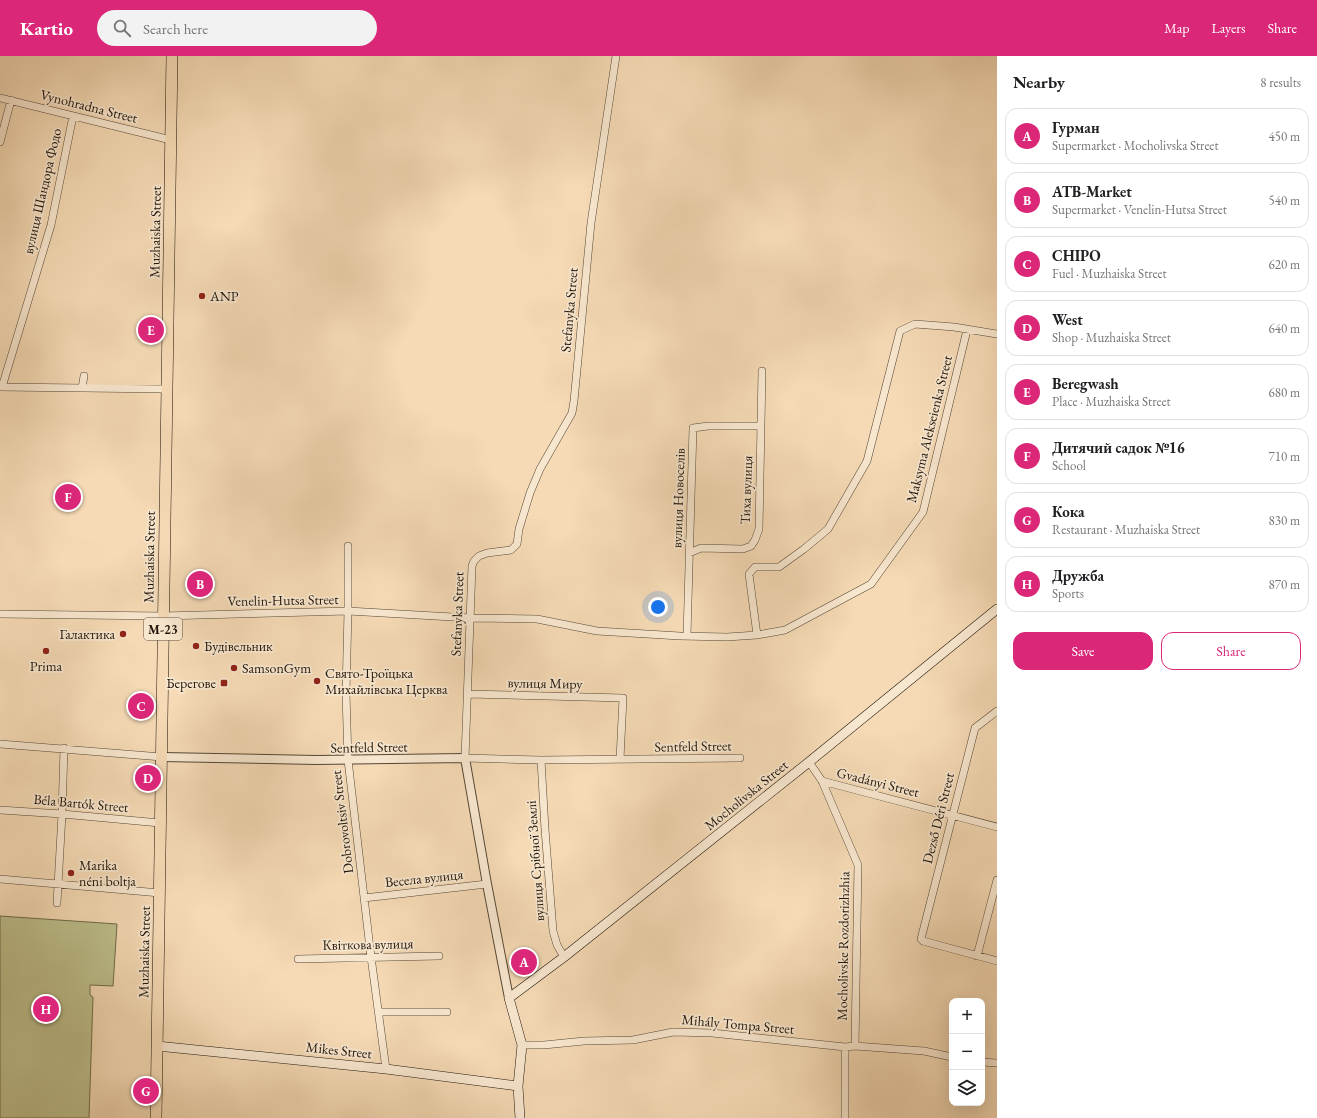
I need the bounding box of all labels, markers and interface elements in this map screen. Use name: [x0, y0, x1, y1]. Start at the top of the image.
search box: [97, 10, 377, 46]
text: Kartio: [20, 16, 73, 41]
icon: search: [111, 17, 133, 39]
text: Search here: [143, 19, 208, 38]
text: Map: [1164, 19, 1189, 37]
text: Layers: [1211, 19, 1246, 37]
text: Share: [1268, 19, 1297, 37]
text: Nearby: [1013, 71, 1065, 93]
text: 8 results: [1260, 74, 1301, 91]
street label: Vynohradna Street: [39, 85, 140, 127]
text: Гурман: [1052, 118, 1100, 137]
street label: вулиця Шандора Фодо: [19, 126, 65, 256]
text: A: [1022, 128, 1032, 145]
text: 450 m: [1269, 128, 1300, 145]
text: Supermarket · Mocholivska Street: [1052, 137, 1219, 154]
text: ATB-Market: [1052, 182, 1132, 201]
street label: Muzhaiska Street: [145, 185, 165, 278]
text: B: [1023, 192, 1031, 209]
text: 540 m: [1269, 192, 1300, 209]
text: Supermarket · Venelin-Hutsa Street: [1052, 201, 1227, 218]
text: CHIPO: [1052, 246, 1101, 265]
text: C: [1022, 256, 1032, 273]
text: 620 m: [1269, 256, 1300, 273]
text: Fuel · Muzhaiska Street: [1052, 265, 1167, 282]
street label: Stefanyka Street: [556, 266, 582, 353]
place label: ANP: [209, 287, 239, 305]
marker: ANP: [197, 291, 207, 301]
text: West: [1052, 310, 1083, 329]
pin: E: [138, 315, 164, 345]
text: D: [1022, 320, 1032, 337]
text: 640 m: [1269, 320, 1300, 337]
text: Shop · Muzhaiska Street: [1052, 329, 1171, 346]
street label: Maksyma Alekseienka Street: [902, 353, 956, 505]
text: Beregwash: [1052, 374, 1119, 393]
text: E: [1023, 384, 1031, 401]
text: 680 m: [1269, 384, 1300, 401]
text: Place · Muzhaiska Street: [1052, 393, 1171, 410]
text: Дитячий садок №16: [1052, 438, 1185, 457]
street label: вулиця Новоселів: [667, 448, 689, 548]
text: F: [1023, 448, 1031, 465]
text: 710 m: [1269, 448, 1300, 465]
street label: Тиха вулиця: [736, 455, 756, 525]
text: School: [1052, 457, 1086, 474]
pin: F: [55, 482, 81, 512]
text: Кока: [1052, 502, 1084, 521]
street label: Muzhaiska Street: [139, 510, 159, 603]
text: G: [1022, 512, 1032, 529]
text: 830 m: [1269, 512, 1300, 529]
text: Restaurant · Muzhaiska Street: [1052, 521, 1200, 538]
text: Дружба: [1052, 566, 1104, 585]
pin: B: [187, 569, 213, 599]
street label: Stefanyka Street: [447, 571, 467, 657]
text: H: [1022, 576, 1032, 593]
text: 870 m: [1269, 576, 1300, 593]
text: Sports: [1052, 585, 1084, 602]
street label: Venelin-Hutsa Street: [227, 590, 339, 610]
your location: [648, 597, 668, 617]
road number: М-23: [144, 618, 182, 640]
place label: Галактика: [60, 625, 115, 643]
marker: Галактика: [118, 629, 128, 639]
button: Save: [1013, 632, 1153, 670]
button: Share: [1161, 632, 1301, 670]
place label: Будівельник: [204, 637, 273, 655]
marker: Будівельник: [191, 641, 201, 651]
marker: Prima: [41, 646, 51, 656]
place label: Prima: [30, 657, 63, 675]
place label: SamsonGym: [242, 659, 311, 677]
marker: SamsonGym: [229, 663, 239, 673]
place label: Свято-Троїцька Михайлівська Церква: [325, 664, 448, 698]
street label: вулиця Миру: [507, 673, 583, 693]
place label: Берегове: [166, 674, 217, 692]
marker: Свято-Троїцька Михайлівська Церква: [312, 676, 322, 686]
marker: Берегове: [219, 678, 229, 688]
pin: C: [128, 691, 154, 721]
street label: Sentfeld Street: [654, 736, 732, 756]
street label: Sentfeld Street: [330, 737, 408, 757]
street label: Mocholivska Street: [701, 756, 792, 834]
pin: D: [135, 763, 161, 793]
street label: Gvadányi Street: [835, 763, 922, 801]
street label: Dobrovoltsiv Street: [327, 769, 357, 875]
street label: Dezső Déri Street: [918, 770, 958, 865]
street label: Béla Bartók Street: [33, 790, 130, 816]
street label: вулиця Срібної Землі: [522, 799, 548, 922]
place label: Marika néni boltja: [79, 856, 136, 890]
street label: Весела вулиця: [384, 865, 464, 891]
marker: Marika néni boltja: [66, 868, 76, 878]
street label: Mocholivske Rozdorizhzhia: [833, 871, 853, 1021]
street label: Muzhaiska Street: [134, 905, 154, 998]
street label: Квіткова вулиця: [322, 934, 414, 954]
pin: A: [511, 947, 537, 977]
pin: H: [33, 994, 59, 1024]
map controls: [949, 998, 985, 1106]
button: +: [949, 998, 985, 1034]
street label: Mihály Tompa Street: [681, 1010, 796, 1038]
button: −: [949, 1034, 985, 1070]
street label: Mikes Street: [305, 1038, 373, 1062]
button: layers: [949, 1070, 985, 1106]
pin: G: [133, 1076, 159, 1106]

